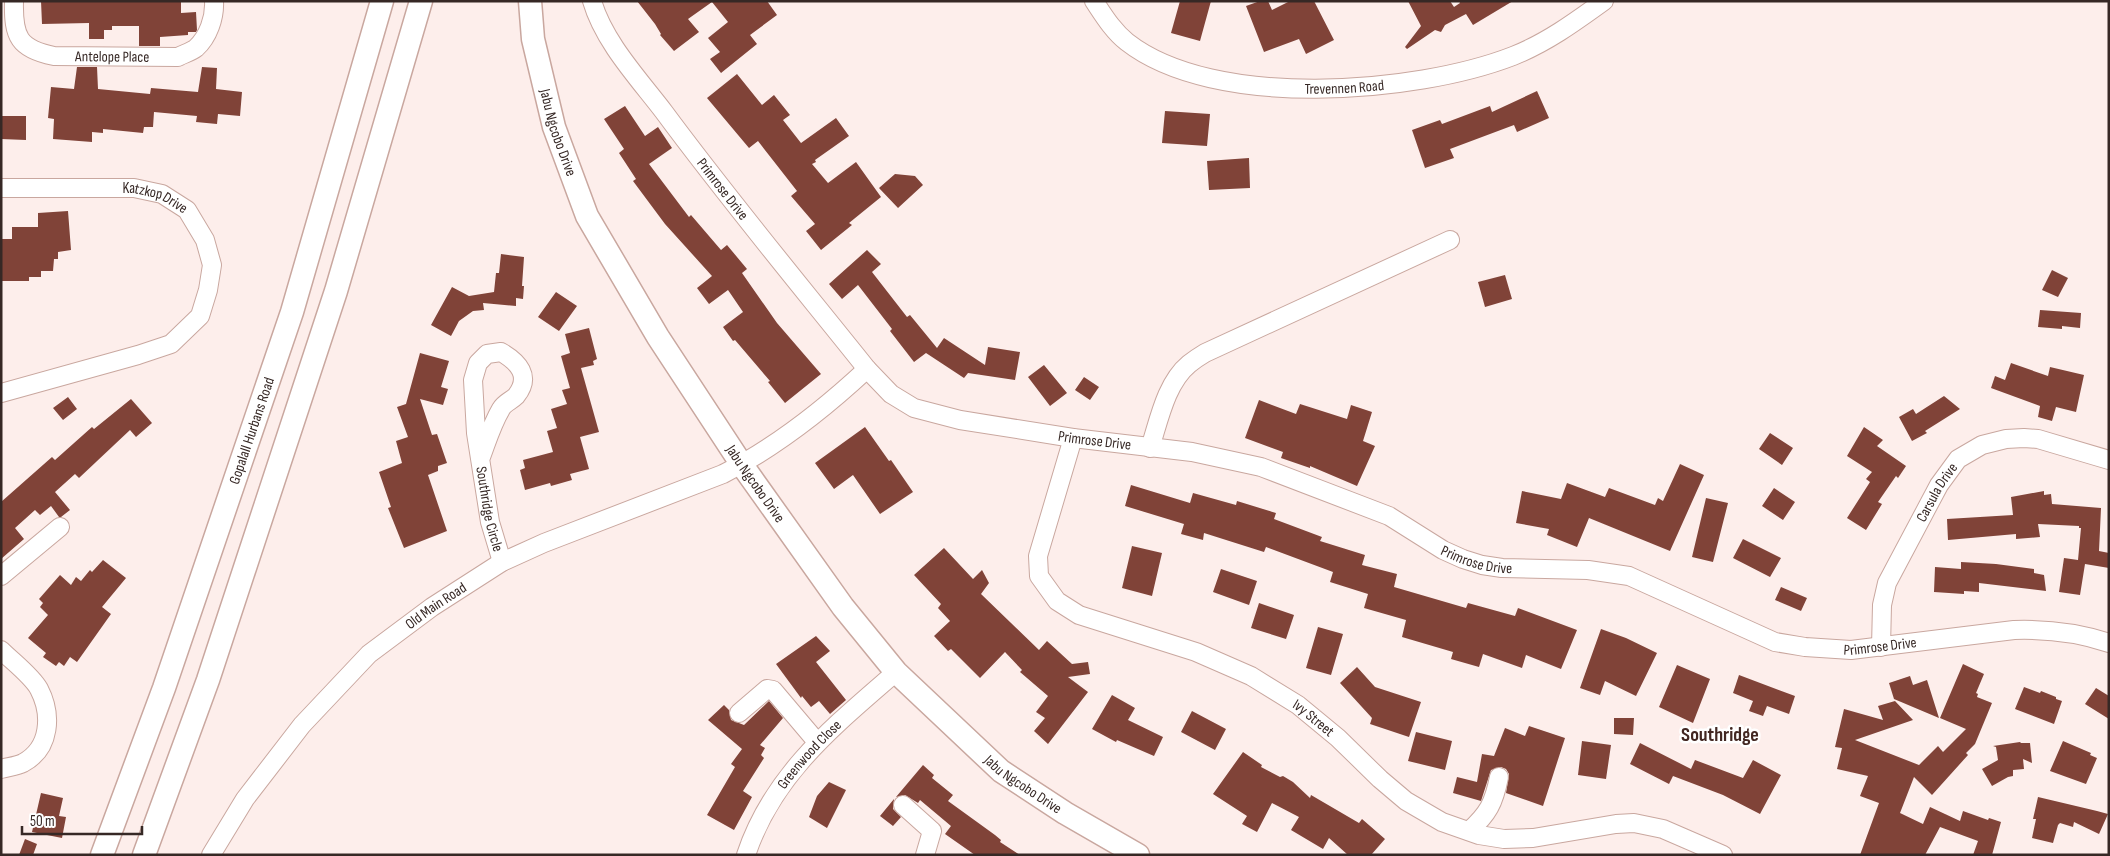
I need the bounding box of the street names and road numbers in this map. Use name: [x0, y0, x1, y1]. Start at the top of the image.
street label: Antelope Place: [74, 47, 149, 67]
street label: Trevennen Road: [1304, 76, 1385, 99]
street label: Jabu Ngcobo Drive: [535, 86, 580, 179]
street label: Primrose Drive: [692, 155, 753, 224]
street label: Katzkop Drive: [122, 179, 191, 218]
street label: Gopalall Hurbans Road: [225, 375, 279, 487]
street label: Primrose Drive: [1057, 427, 1132, 455]
street label: Jabu Ngcobo Drive: [721, 441, 789, 527]
street label: Carsula Drive: [1912, 459, 1962, 525]
street label: Southridge Circle: [471, 465, 507, 554]
street label: Primrose Drive: [1438, 541, 1512, 578]
street label: Old Main Road: [402, 578, 470, 634]
street label: Primrose Drive: [1843, 633, 1918, 660]
street label: Ivy Street: [1289, 695, 1338, 741]
street label: Greenwood Close: [773, 716, 846, 793]
street label: Jabu Ngcobo Drive: [979, 750, 1065, 818]

